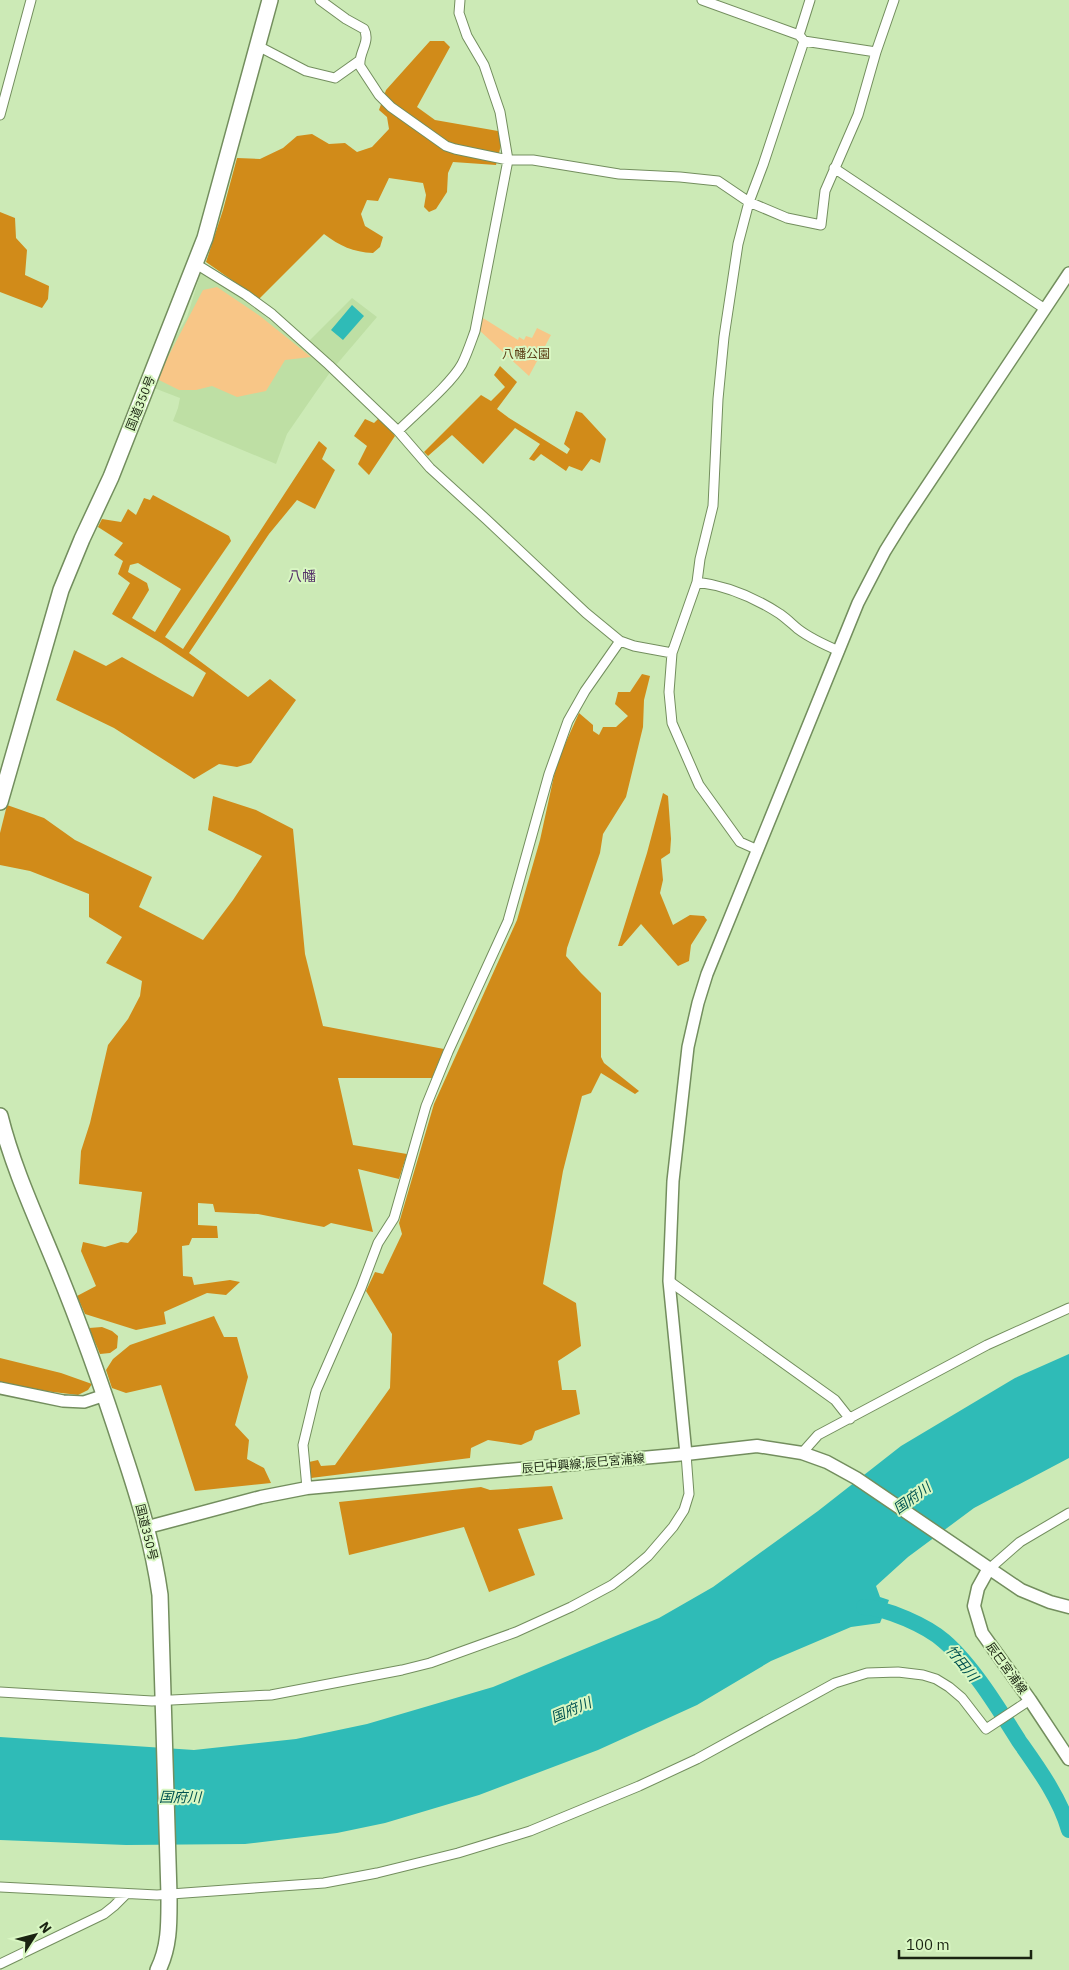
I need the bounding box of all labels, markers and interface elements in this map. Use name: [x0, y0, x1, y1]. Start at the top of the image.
park label: 八幡公園: [502, 346, 550, 361]
street label: 国道350号: [122, 373, 158, 433]
district label: 八幡: [288, 567, 316, 585]
street label: 辰巳中興線;辰巳宮浦線: [521, 1450, 645, 1476]
water label: 国府川: [890, 1477, 936, 1518]
street label: 国道350号: [133, 1502, 161, 1562]
street label: 辰巳宮浦線: [983, 1639, 1031, 1697]
water label: 竹田川: [942, 1641, 983, 1687]
water label: 国府川: [548, 1693, 596, 1726]
water label: 国府川: [159, 1788, 203, 1806]
north arrow: [10, 1910, 60, 1960]
text: N: [35, 1918, 56, 1937]
scale bar: [899, 1928, 1032, 1960]
text: 100 m: [906, 1935, 950, 1954]

